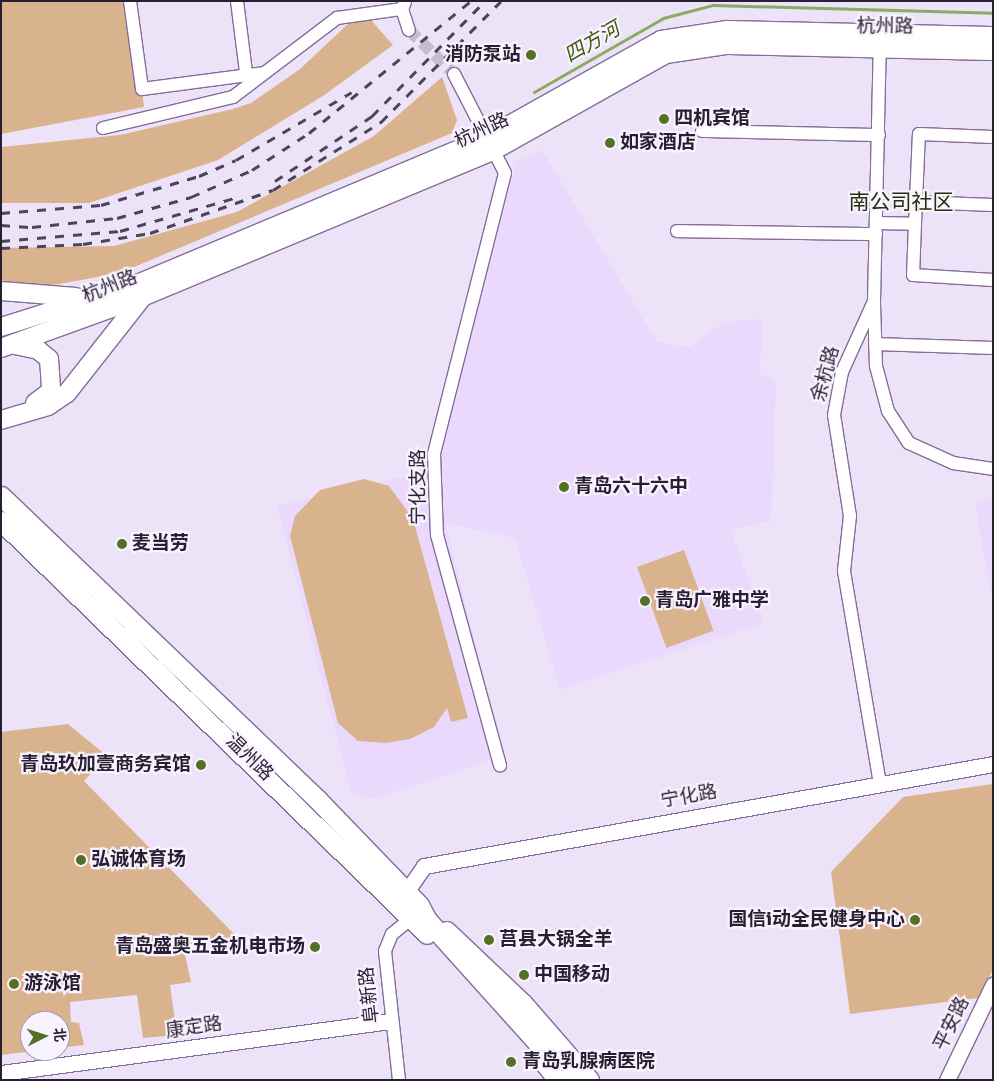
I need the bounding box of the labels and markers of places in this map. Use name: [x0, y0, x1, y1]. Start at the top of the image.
place label: 消防泵站: [445, 44, 521, 66]
marker: 消防泵站: [525, 49, 537, 61]
place label: 四机宾馆: [674, 108, 750, 130]
marker: 四机宾馆: [658, 113, 670, 125]
place label: 如家酒店: [620, 132, 696, 154]
marker: 如家酒店: [604, 137, 616, 149]
place label: 青岛六十六中: [574, 476, 688, 498]
marker: 青岛六十六中: [558, 481, 570, 493]
place label: 麦当劳: [132, 533, 189, 555]
marker: 麦当劳: [116, 538, 128, 550]
place label: 青岛广雅中学: [655, 590, 769, 612]
marker: 青岛广雅中学: [639, 595, 651, 607]
place label: 青岛玖加壹商务宾馆: [20, 754, 191, 776]
marker: 青岛玖加壹商务宾馆: [195, 759, 207, 771]
place label: 弘诚体育场: [91, 849, 186, 871]
marker: 弘诚体育场: [75, 854, 87, 866]
place label: 国信i动全民健身中心: [728, 909, 905, 931]
marker: 国信i动全民健身中心: [909, 914, 921, 926]
place label: 莒县大锅全羊: [499, 929, 613, 951]
marker: 莒县大锅全羊: [483, 934, 495, 946]
place label: 青岛盛奥五金机电市场: [115, 936, 305, 958]
marker: 青岛盛奥五金机电市场: [309, 941, 321, 953]
place label: 中国移动: [534, 964, 610, 986]
marker: 中国移动: [518, 969, 530, 981]
place label: 游泳馆: [24, 973, 81, 995]
marker: 游泳馆: [8, 978, 20, 990]
place label: 青岛乳腺病医院: [522, 1051, 655, 1073]
marker: 青岛乳腺病医院: [504, 1055, 518, 1069]

